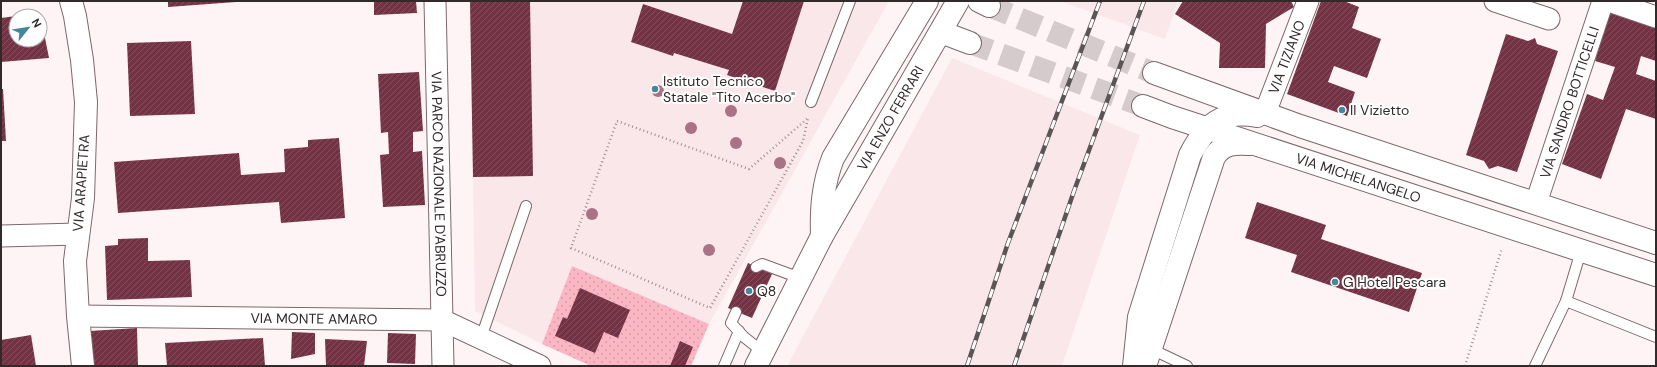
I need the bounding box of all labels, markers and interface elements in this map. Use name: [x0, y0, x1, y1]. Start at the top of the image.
north arrow: [8, 8, 48, 48]
text: N: [29, 16, 45, 30]
street label: VIA TIZIANO: [1264, 17, 1309, 96]
street label: VIA SANDRO BOTTICELLI: [1536, 24, 1603, 181]
street label: VIA ENZO FERRARI: [853, 62, 928, 174]
street label: VIA PARCO NAZIONALE D'ABRUZZO: [428, 71, 450, 297]
place label: Istituto Tecnico Statale "Tito Acerbo": [663, 72, 795, 106]
marker: Istituto Tecnico Statale "Tito Acerbo": [650, 84, 660, 94]
place label: Il Vizietto: [1350, 101, 1409, 119]
marker: Il Vizietto: [1337, 105, 1347, 115]
street label: VIA ARAPIETRA: [69, 134, 93, 232]
street label: VIA MICHELANGELO: [1293, 149, 1423, 207]
place label: G Hotel Pescara: [1343, 273, 1446, 291]
marker: G Hotel Pescara: [1330, 277, 1340, 287]
place label: Q8: [757, 282, 776, 300]
marker: Q8: [744, 286, 754, 296]
street label: VIA MONTE AMARO: [250, 309, 378, 328]

